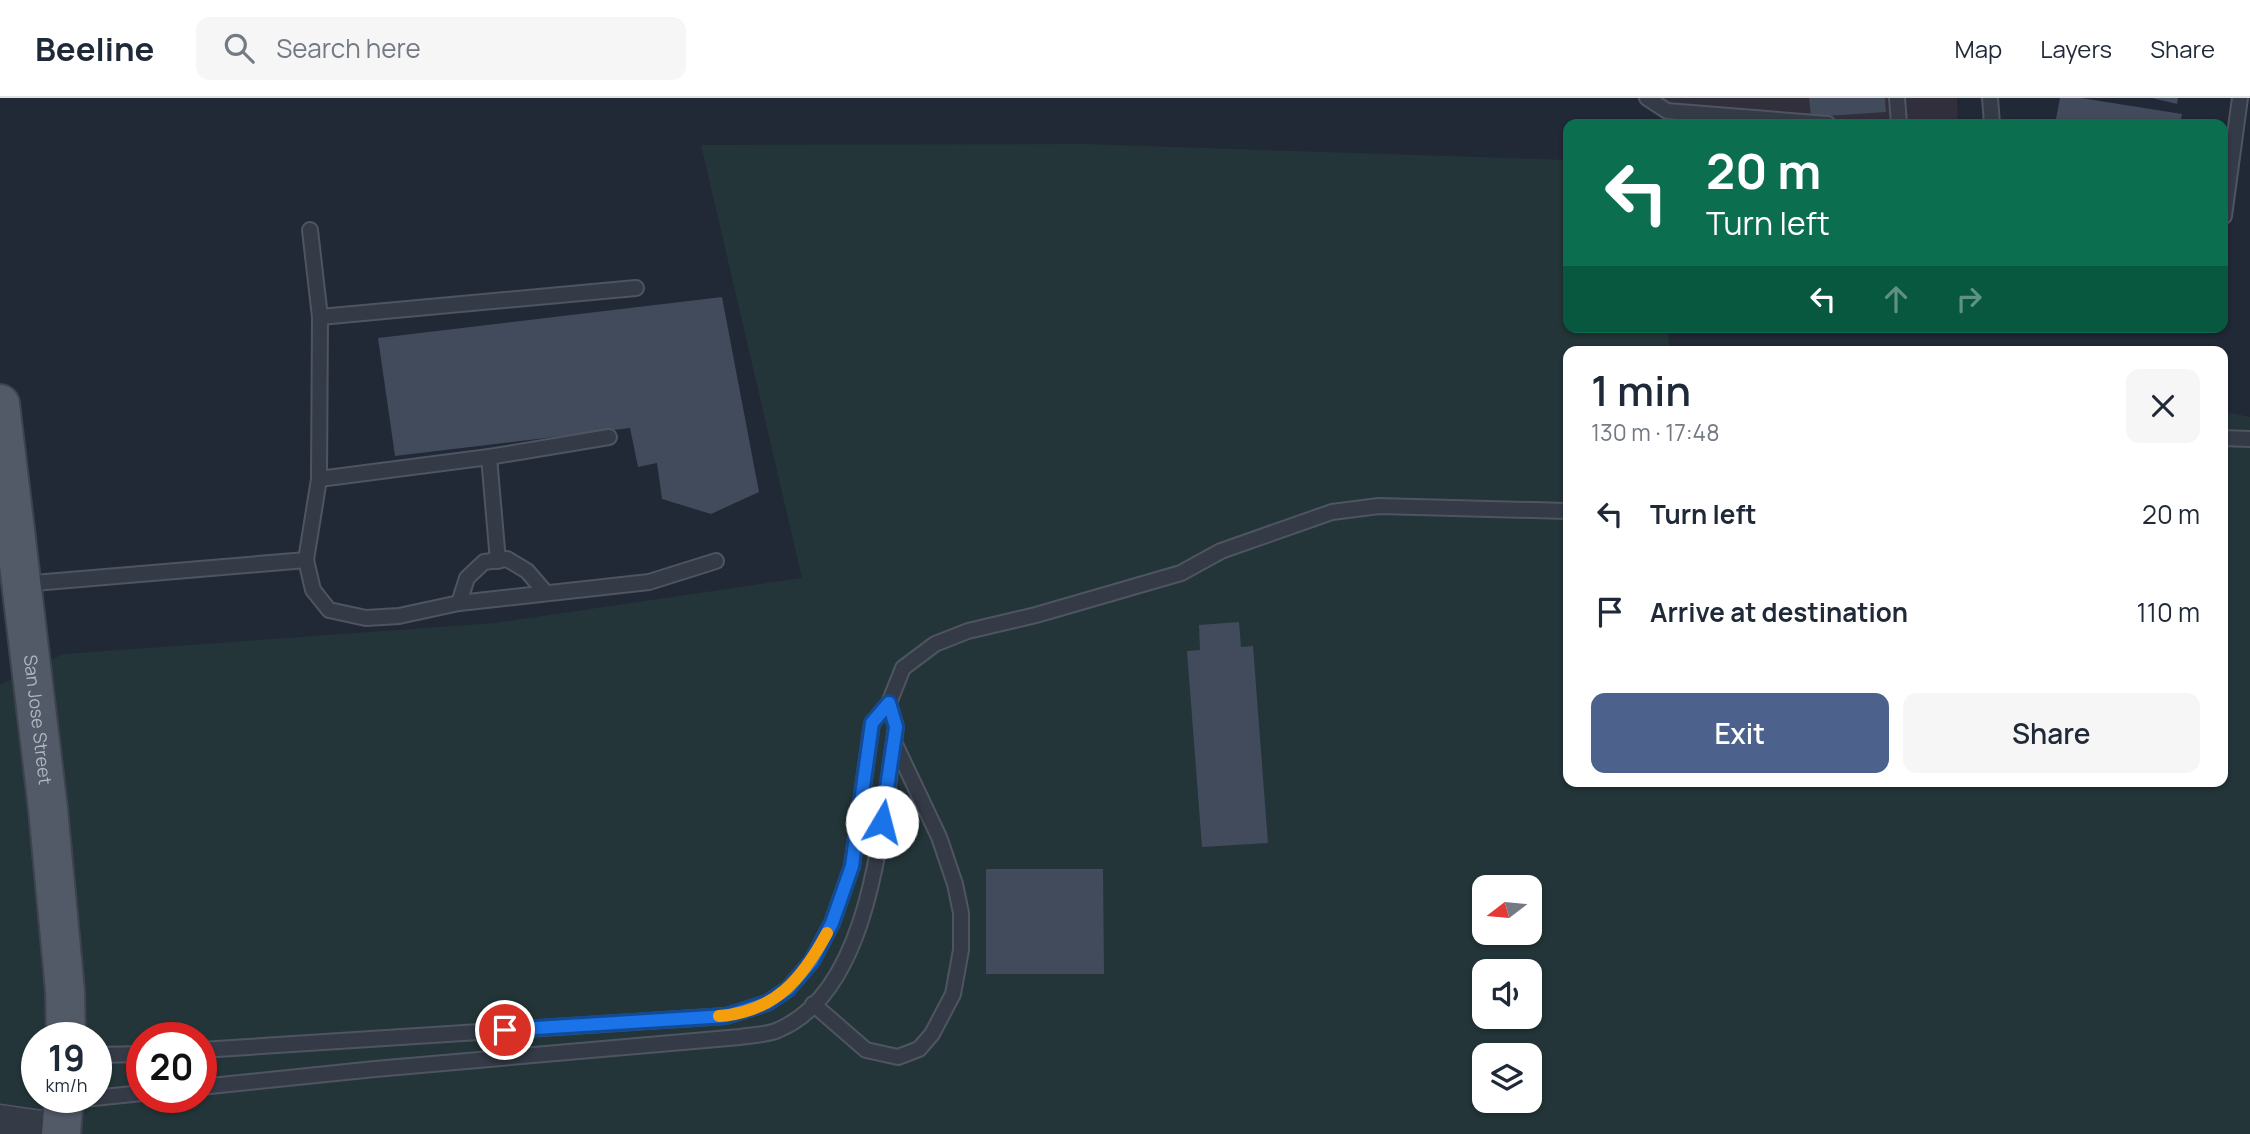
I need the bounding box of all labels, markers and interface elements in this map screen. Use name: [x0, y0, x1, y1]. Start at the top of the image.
search box: [196, 17, 686, 80]
text: Beeline: [35, 26, 154, 71]
icon: search: [220, 29, 258, 67]
text: Search here: [276, 30, 421, 66]
text: Map: [1955, 32, 2002, 65]
text: Layers: [2040, 32, 2112, 65]
text: Share: [2150, 32, 2215, 65]
text: 20 m: [1706, 137, 1821, 204]
icon: left: [1591, 147, 1682, 238]
text: Turn left: [1706, 201, 1830, 245]
icon: left: [1804, 280, 1842, 318]
icon: ahead: [1877, 280, 1915, 318]
icon: right: [1950, 280, 1988, 318]
text: 1 min: [1591, 361, 1691, 419]
button: close: [2126, 369, 2200, 443]
text: 130 m · 17:48: [1591, 416, 1720, 448]
icon: left: [1591, 495, 1629, 533]
text: Turn left: [1650, 496, 1757, 532]
text: 20 m: [2142, 496, 2200, 532]
icon: arrive: [1591, 593, 1629, 631]
text: Arrive at destination: [1650, 594, 1908, 630]
text: 110 m: [2137, 594, 2200, 630]
street label: San Jose Street: [19, 653, 58, 786]
button: Exit: [1591, 693, 1889, 773]
button: Share: [1903, 693, 2200, 773]
position arrow: [845, 785, 919, 859]
north arrow: [1472, 875, 1542, 945]
map controls: [1472, 875, 1542, 1113]
button: sound: [1472, 959, 1542, 1029]
pin: [475, 1000, 535, 1060]
icon: arrive: [486, 1011, 524, 1049]
speed limit sign: 20: [126, 1022, 217, 1113]
text: 19: [48, 1034, 85, 1082]
button: layers: [1472, 1043, 1542, 1113]
text: km/h: [46, 1073, 87, 1097]

